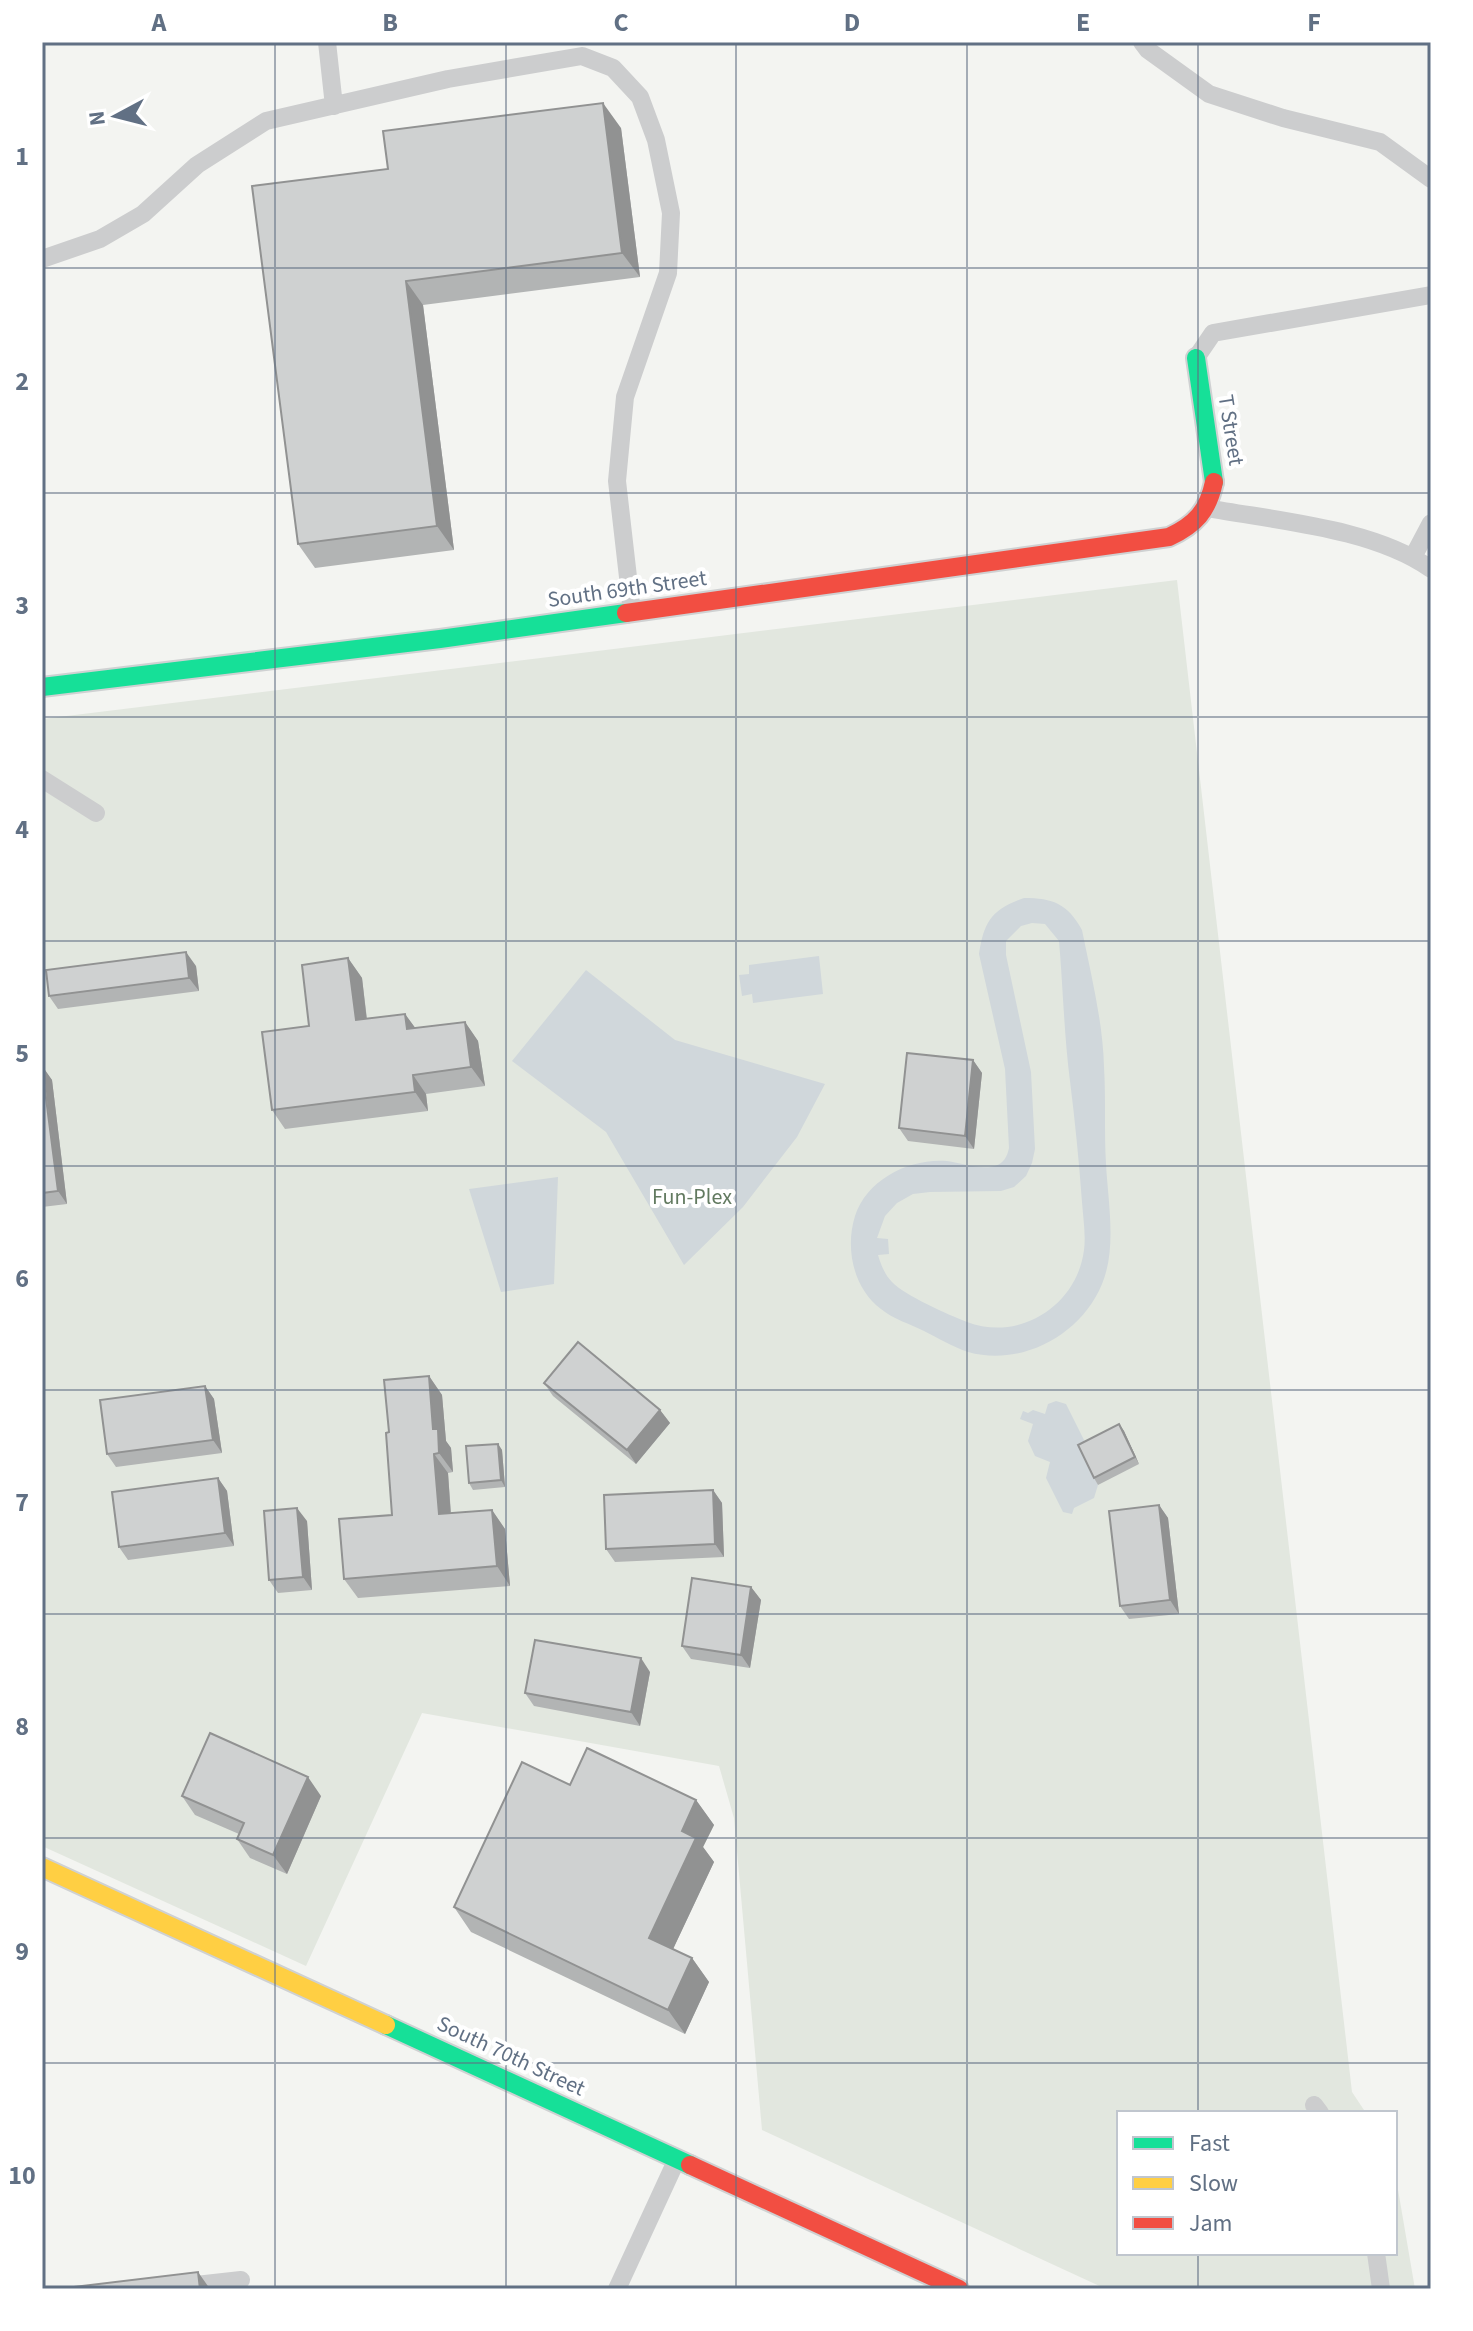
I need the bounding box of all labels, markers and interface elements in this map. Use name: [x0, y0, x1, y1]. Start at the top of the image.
text: A: [151, 4, 168, 41]
text: B: [382, 4, 398, 41]
text: C: [613, 4, 629, 41]
text: D: [844, 4, 860, 41]
text: E: [1076, 4, 1090, 41]
text: F: [1307, 4, 1321, 41]
north arrow: [76, 76, 156, 156]
text: N: [80, 109, 114, 128]
text: 1: [15, 138, 29, 175]
text: 2: [15, 363, 29, 400]
street label: T Street: [1210, 392, 1252, 468]
street label: South 69th Street: [545, 562, 709, 616]
text: 3: [15, 587, 29, 624]
text: 4: [15, 811, 29, 848]
text: 5: [15, 1035, 29, 1072]
park label: Fun-Plex: [652, 1181, 732, 1213]
text: 6: [15, 1260, 29, 1297]
text: 7: [15, 1484, 29, 1521]
text: 8: [15, 1708, 29, 1745]
text: 9: [15, 1933, 29, 1970]
street label: South 70th Street: [432, 2008, 591, 2105]
legend: [1117, 2111, 1397, 2255]
text: Fast: [1189, 2126, 1230, 2161]
text: 10: [8, 2157, 36, 2194]
text: Slow: [1189, 2166, 1238, 2201]
text: Jam: [1189, 2206, 1233, 2241]

